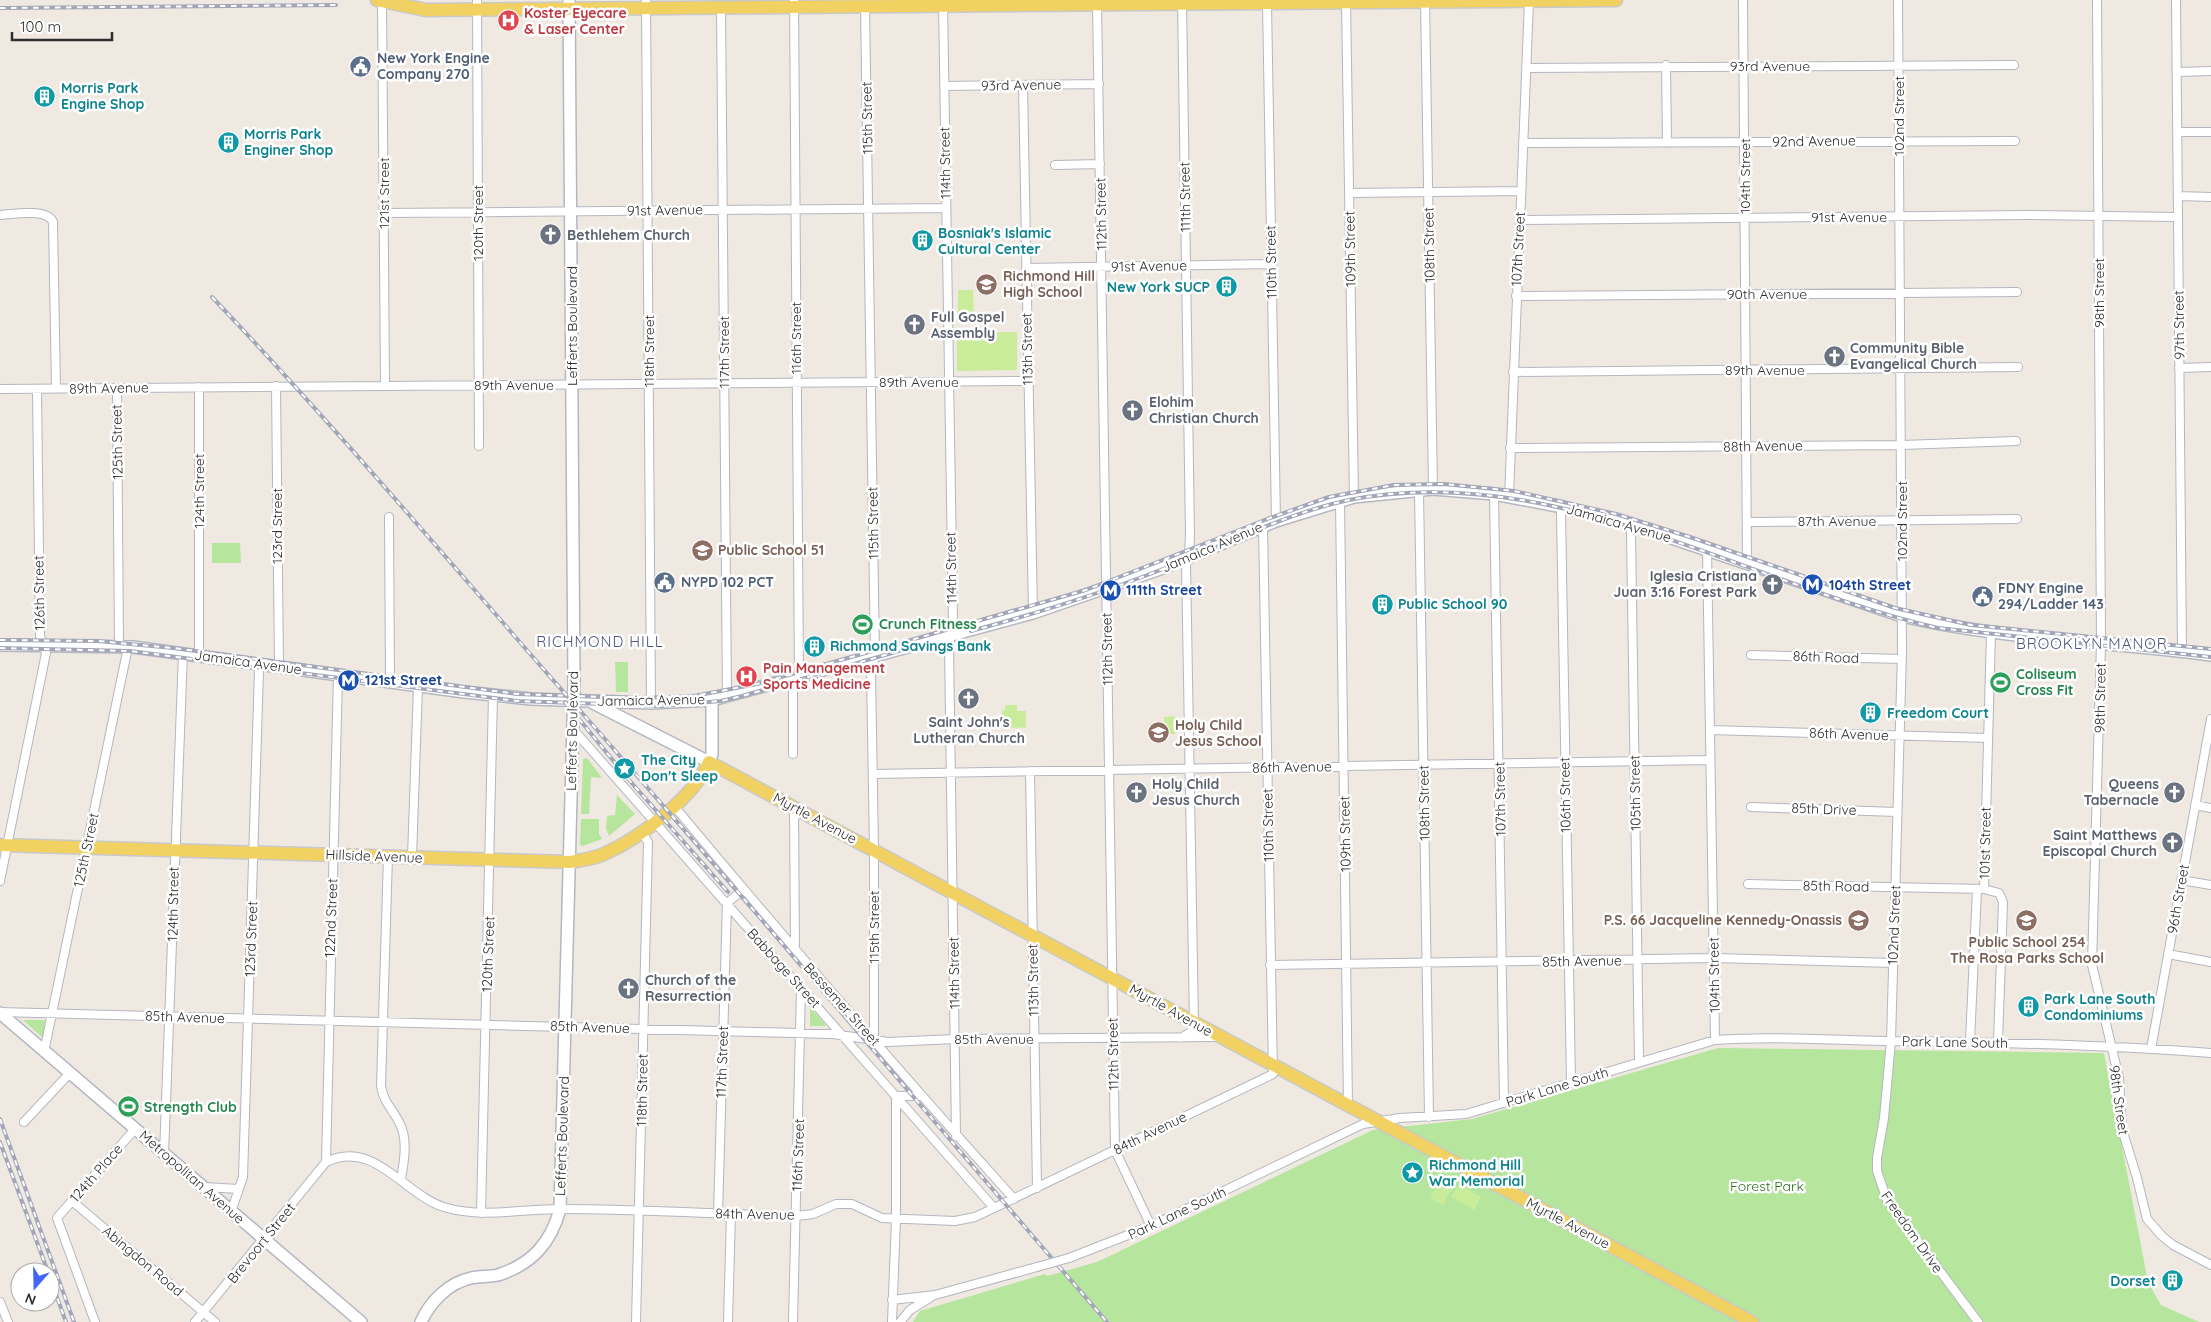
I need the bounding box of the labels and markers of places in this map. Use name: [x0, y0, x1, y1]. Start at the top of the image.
place label: Koster Eyecare & Laser Center: [524, 4, 627, 38]
hospital icon: Koster Eyecare & Laser Center: [496, 9, 520, 33]
place label: New York Engine Company 270: [377, 49, 490, 83]
public building icon: New York Engine Company 270: [349, 54, 373, 78]
place label: Morris Park Engine Shop: [61, 79, 144, 113]
building icon: Morris Park Engine Shop: [33, 84, 57, 108]
place label: Morris Park Enginer Shop: [244, 125, 333, 159]
building icon: Morris Park Enginer Shop: [216, 130, 240, 154]
church icon: Bethlehem Church: [539, 223, 563, 247]
place label: Bosniak's Islamic Cultural Center: [938, 224, 1051, 258]
place label: Bethlehem Church: [567, 226, 690, 244]
building icon: Bosniak's Islamic Cultural Center: [910, 229, 934, 253]
place label: Richmond Hill High School: [1003, 267, 1095, 301]
school or university icon: Richmond Hill High School: [975, 272, 999, 296]
building icon: New York SUCP: [1214, 275, 1238, 299]
place label: New York SUCP: [1107, 278, 1210, 296]
place label: Full Gospel Assembly: [931, 308, 1004, 342]
church icon: Full Gospel Assembly: [903, 313, 927, 337]
place label: Community Bible Evangelical Church: [1850, 339, 1977, 373]
church icon: Community Bible Evangelical Church: [1822, 344, 1846, 368]
place label: Elohim Christian Church: [1149, 393, 1259, 427]
church icon: Elohim Christian Church: [1121, 398, 1145, 422]
school or university icon: Public School 51: [690, 538, 714, 562]
place label: Public School 51: [718, 541, 824, 559]
place label: Iglesia Cristiana Juan 3:16 Forest Park: [1614, 567, 1757, 601]
public building icon: NYPD 102 PCT: [653, 570, 677, 594]
church icon: Iglesia Cristiana Juan 3:16 Forest Park: [1761, 572, 1785, 596]
place label: NYPD 102 PCT: [681, 573, 774, 591]
metro station icon: 104th Street: [1801, 573, 1825, 597]
place label: 104th Street: [1829, 576, 1911, 594]
metro station icon: 111th Street: [1098, 578, 1122, 602]
place label: FDNY Engine 294/Ladder 143: [1998, 579, 2104, 613]
place label: 111th Street: [1126, 581, 1203, 599]
public building icon: FDNY Engine 294/Ladder 143: [1970, 584, 1994, 608]
building icon: Public School 90: [1370, 592, 1394, 616]
place label: Public School 90: [1398, 595, 1508, 613]
sports icon: Crunch Fitness: [851, 612, 875, 636]
place label: Crunch Fitness: [879, 615, 977, 633]
building icon: Richmond Savings Bank: [802, 634, 826, 658]
place label: Richmond Savings Bank: [830, 637, 991, 655]
place label: Pain Management Sports Medicine: [763, 659, 886, 693]
hospital icon: Pain Management Sports Medicine: [735, 664, 759, 688]
place label: Coliseum Cross Fit: [2016, 665, 2077, 699]
metro station icon: 121st Street: [337, 668, 361, 692]
sports icon: Coliseum Cross Fit: [1988, 670, 2012, 694]
place label: 121st Street: [365, 671, 443, 689]
church icon: Saint John's Lutheran Church: [957, 687, 981, 711]
building icon: Freedom Court: [1859, 701, 1883, 725]
place label: Freedom Court: [1887, 704, 1989, 722]
place label: Saint John's Lutheran Church: [913, 713, 1025, 747]
place label: Holy Child Jesus School: [1175, 716, 1262, 750]
school or university icon: Holy Child Jesus School: [1147, 721, 1171, 745]
place label: The City Don't Sleep: [641, 751, 718, 785]
place icon: The City Don't Sleep: [613, 756, 637, 780]
place label: Holy Child Jesus Church: [1152, 775, 1240, 809]
place label: Queens Tabernacle: [2083, 775, 2159, 809]
church icon: Holy Child Jesus Church: [1124, 780, 1148, 804]
church icon: Queens Tabernacle: [2163, 780, 2187, 804]
place label: Saint Matthews Episcopal Church: [2042, 826, 2157, 860]
church icon: Saint Matthews Episcopal Church: [2161, 831, 2185, 855]
school or university icon: P.S. 66 Jacqueline Kennedy-Onassis: [1846, 908, 1870, 932]
school or university icon: Public School 254 The Rosa Parks School: [2015, 908, 2039, 932]
place label: P.S. 66 Jacqueline Kennedy-Onassis: [1604, 911, 1842, 929]
place label: Public School 254 The Rosa Parks School: [1950, 933, 2104, 967]
place label: Church of the Resurrection: [645, 971, 736, 1005]
church icon: Church of the Resurrection: [617, 976, 641, 1000]
place label: Park Lane South Condominiums: [2044, 990, 2156, 1024]
building icon: Park Lane South Condominiums: [2016, 995, 2040, 1019]
sports icon: Strength Club: [116, 1095, 140, 1119]
place label: Strength Club: [144, 1098, 237, 1116]
place label: Richmond Hill War Memorial: [1429, 1156, 1524, 1190]
place icon: Richmond Hill War Memorial: [1401, 1161, 1425, 1185]
building icon: Dorset: [2160, 1269, 2184, 1293]
place label: Dorset: [2110, 1272, 2156, 1290]

